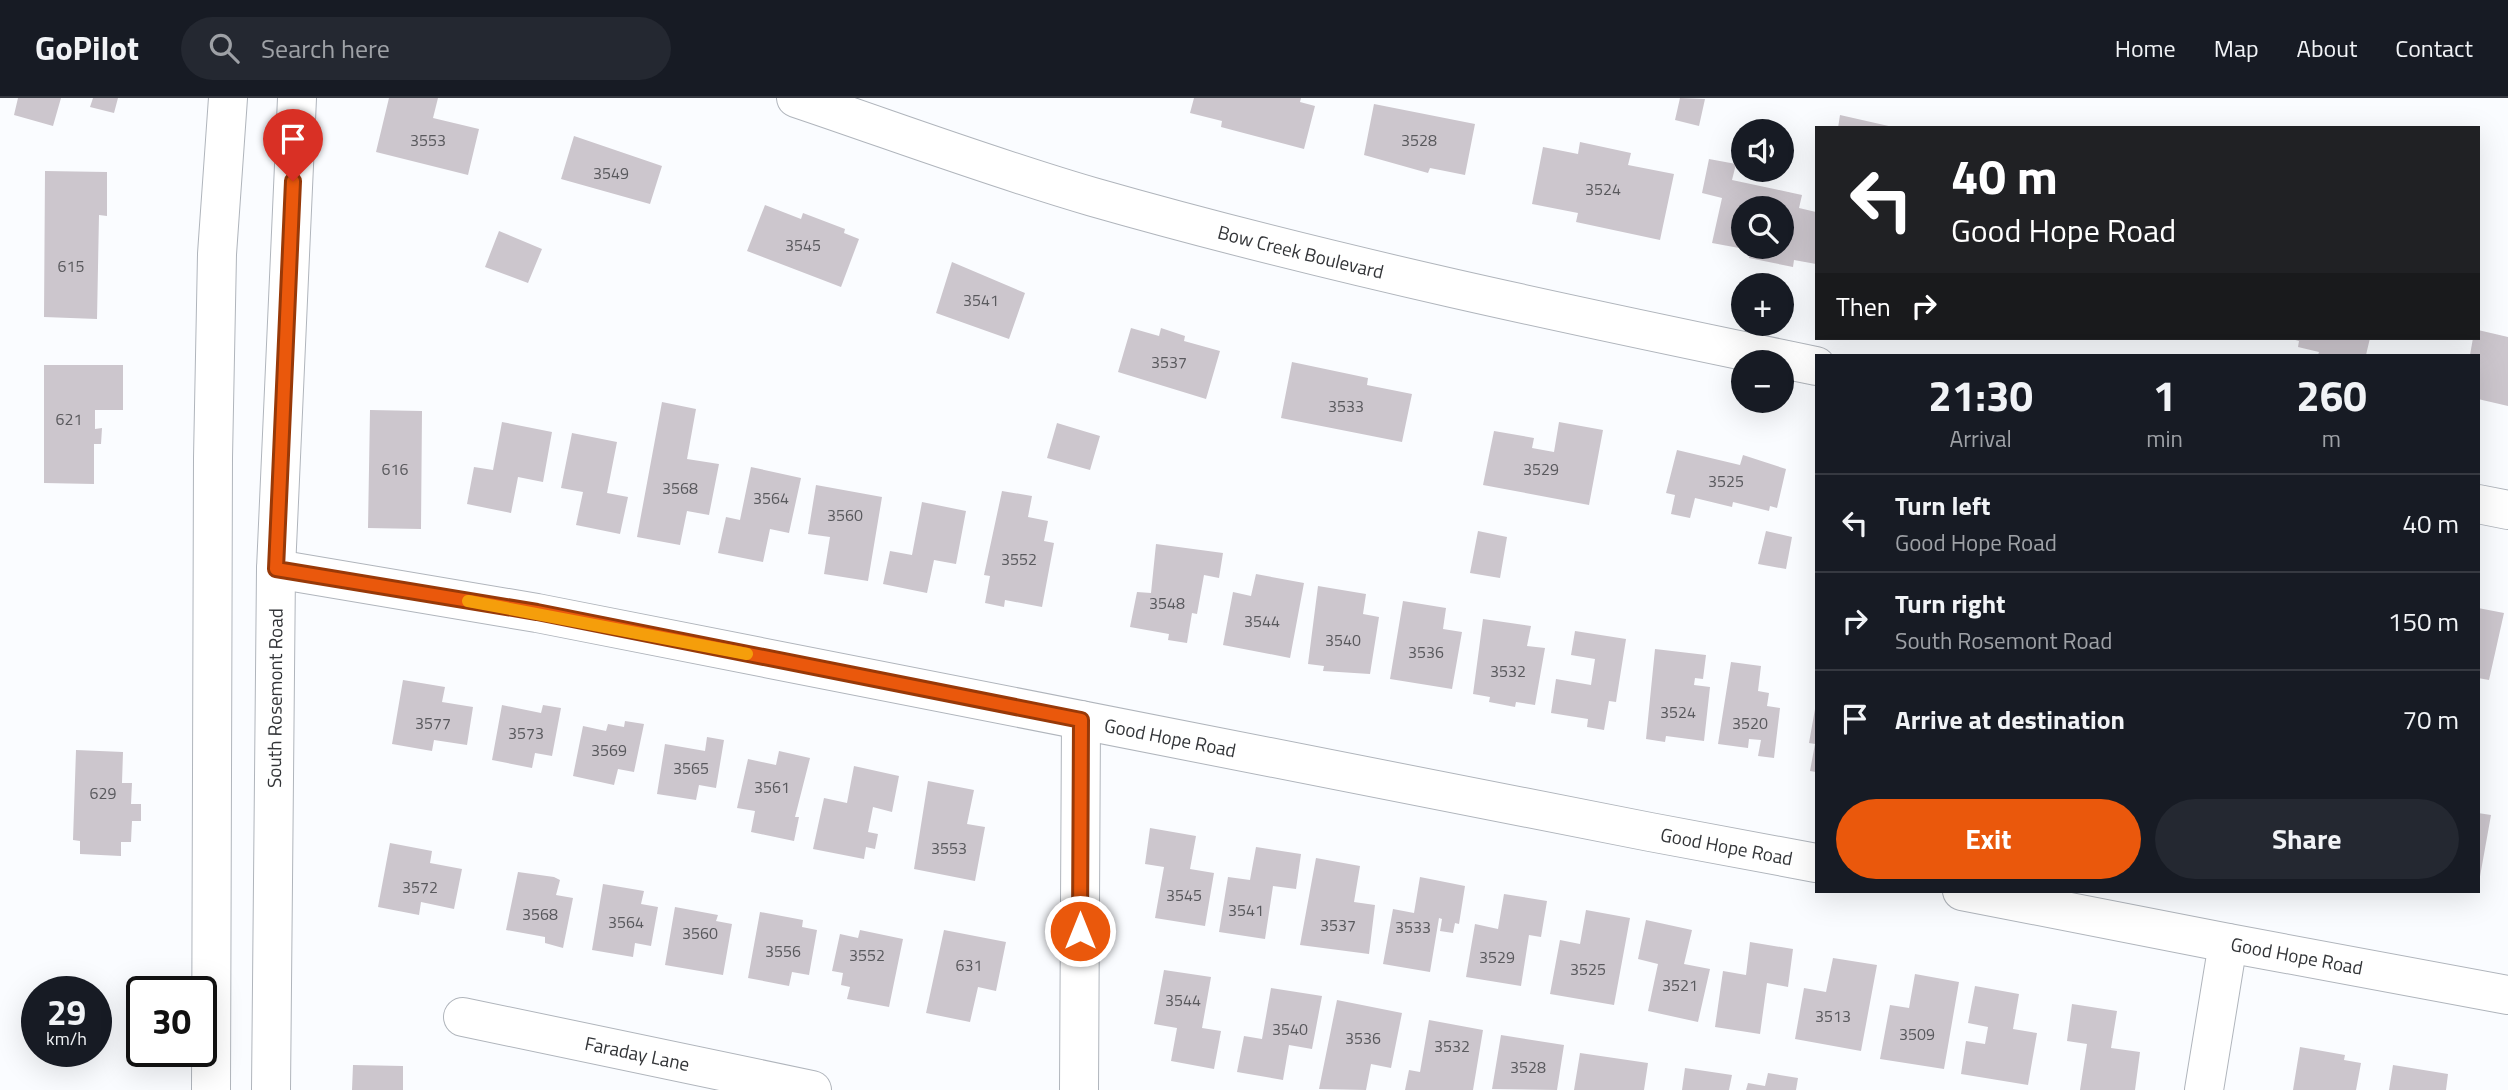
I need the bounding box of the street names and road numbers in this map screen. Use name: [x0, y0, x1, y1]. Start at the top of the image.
street label: Bow Creek Boulevard: [1215, 217, 1387, 286]
street label: South Rosemont Road: [259, 608, 290, 788]
street label: Good Hope Road: [1102, 710, 1239, 764]
street label: Good Hope Road: [1658, 819, 1795, 872]
street label: Good Hope Road: [2228, 929, 2365, 982]
street label: Faraday Lane: [582, 1028, 692, 1078]

